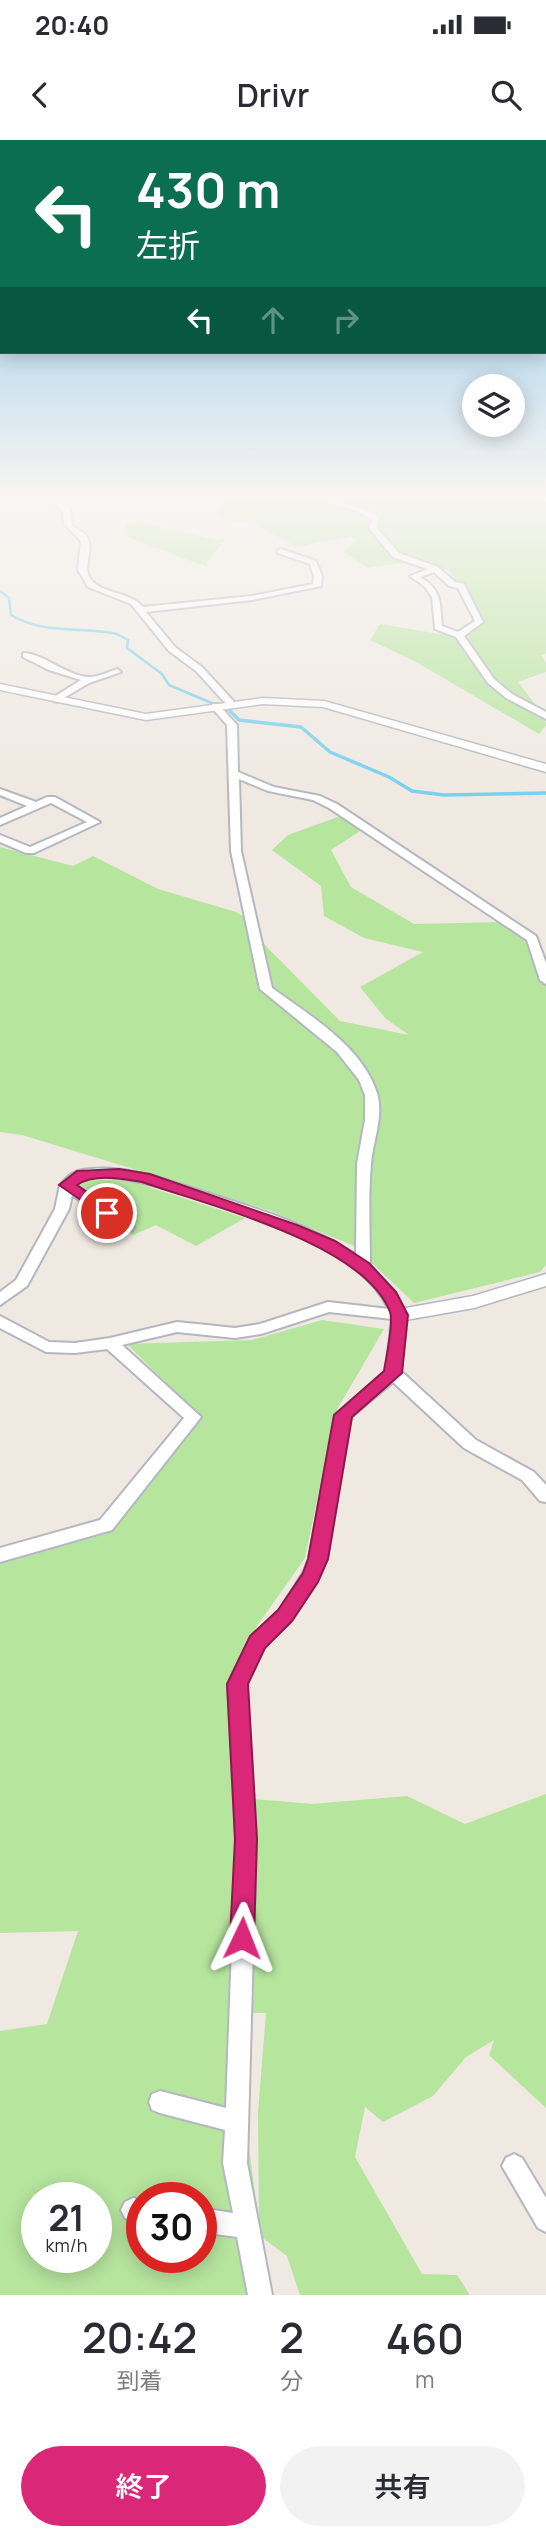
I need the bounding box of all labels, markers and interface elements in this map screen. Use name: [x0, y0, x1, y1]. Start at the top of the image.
text: 20:40: [35, 7, 109, 43]
text: Drivr: [237, 73, 309, 117]
icon: back: [21, 76, 59, 114]
icon: search: [487, 76, 525, 114]
text: 430 m: [136, 156, 280, 223]
icon: left: [21, 168, 112, 259]
text: 左折: [136, 223, 200, 267]
icon: left: [181, 301, 219, 339]
icon: ahead: [254, 301, 292, 339]
icon: right: [327, 301, 365, 339]
map controls: [462, 374, 525, 437]
button: layers: [462, 374, 525, 437]
pin: [77, 1183, 137, 1243]
icon: arrive: [88, 1194, 126, 1232]
position arrow: [205, 1901, 279, 1975]
speed limit sign: 30: [126, 2182, 217, 2273]
text: 21: [48, 2194, 85, 2242]
text: km/h: [46, 2233, 87, 2257]
text: 20:42: [82, 2308, 197, 2366]
text: 2: [279, 2308, 304, 2366]
text: 460: [386, 2309, 464, 2367]
text: m: [415, 2363, 435, 2395]
text: 到着: [117, 2364, 163, 2396]
text: 分: [280, 2364, 303, 2396]
button: 終了: [21, 2446, 266, 2526]
button: 共有: [280, 2446, 525, 2526]

